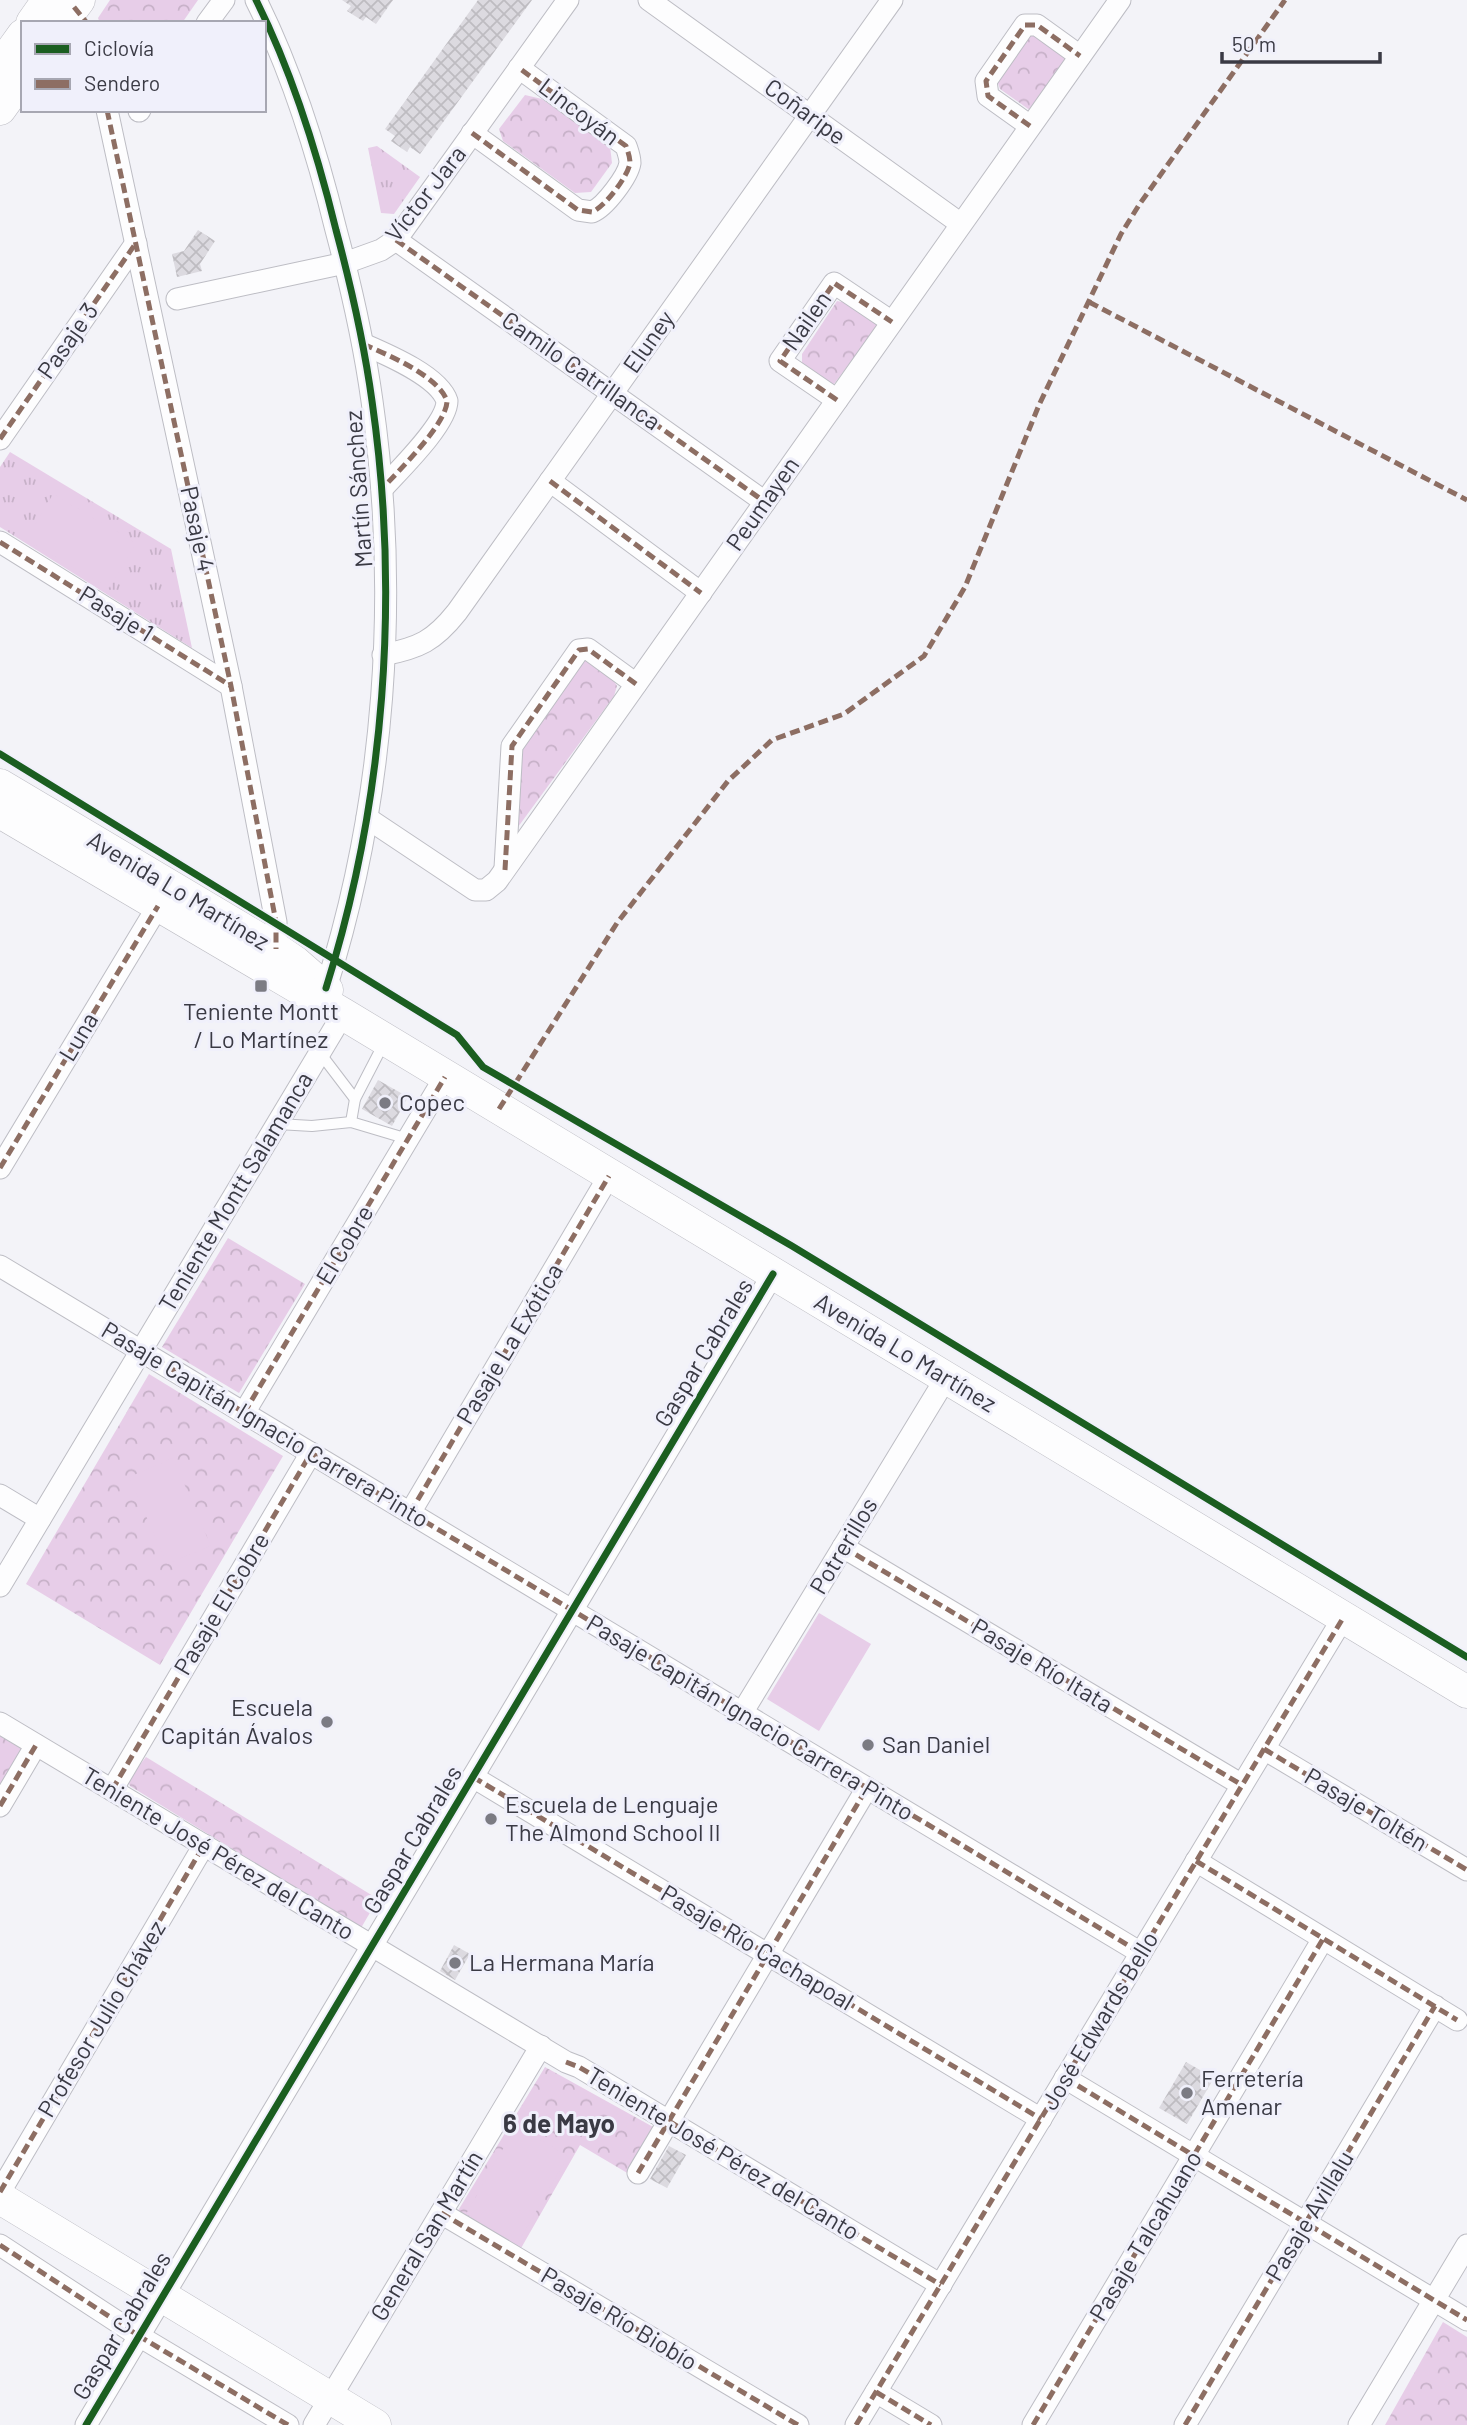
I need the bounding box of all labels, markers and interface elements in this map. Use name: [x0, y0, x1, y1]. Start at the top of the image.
legend: [21, 21, 266, 112]
scale bar: [1222, 21, 1380, 65]
text: 50 m: [1232, 31, 1276, 56]
text: Ciclovía: [84, 35, 154, 60]
text: Sendero: [84, 70, 160, 95]
street label: Lincoyán: [534, 71, 626, 151]
street label: Coñaripe: [760, 72, 852, 150]
street label: Víctor Jara: [378, 139, 471, 247]
street label: Nailen: [775, 285, 837, 355]
street label: Pasaje 3: [30, 297, 103, 384]
street label: Camilo Catrillanca: [497, 304, 667, 435]
street label: Eluney: [616, 304, 680, 378]
street label: Martín Sánchez: [338, 409, 377, 569]
street label: Peumayen: [719, 451, 805, 556]
street label: Pasaje 4: [175, 483, 222, 574]
street label: Pasaje 1: [74, 579, 159, 647]
street label: Avenida Lo Martínez: [83, 824, 275, 955]
marker: Teniente Montt / Lo Martínez: [253, 978, 269, 994]
place label: Teniente Montt / Lo Martínez: [183, 996, 339, 1053]
street label: Luna: [52, 1007, 103, 1066]
street label: Teniente Montt Salamanca: [152, 1066, 318, 1316]
place label: Copec: [399, 1087, 465, 1116]
marker: Copec: [377, 1095, 393, 1111]
street label: El Cobre: [309, 1199, 379, 1289]
street label: Pasaje La Exótica: [449, 1258, 568, 1429]
street label: Gaspar Cabrales: [647, 1273, 758, 1432]
street label: Avenida Lo Martínez: [810, 1286, 1002, 1417]
street label: Pasaje Capitán Ignacio Carrera Pinto: [97, 1314, 435, 1533]
street label: Potrerillos: [803, 1492, 883, 1599]
street label: Pasaje El Cobre: [167, 1527, 275, 1680]
street label: Pasaje Capitán Ignacio Carrera Pinto: [582, 1607, 920, 1826]
street label: Pasaje Río Itata: [967, 1611, 1119, 1718]
place label: Escuela Capitán Ávalos: [161, 1692, 313, 1749]
marker: Escuela Capitán Ávalos: [319, 1714, 335, 1730]
place label: San Daniel: [882, 1729, 990, 1758]
marker: San Daniel: [860, 1737, 876, 1753]
street label: Teniente José Pérez del Canto: [77, 1760, 360, 1946]
street label: Gaspar Cabrales: [356, 1760, 467, 1919]
street label: Pasaje Toltén: [1300, 1761, 1434, 1857]
place label: Escuela de Lenguaje The Almond School II: [505, 1789, 721, 1846]
marker: Escuela de Lenguaje The Almond School II: [483, 1811, 499, 1827]
street label: Pasaje Río Cachapoal: [656, 1878, 859, 2016]
street label: Profesor Julio Chávez: [31, 1915, 171, 2122]
street label: José Edwards Bello: [1034, 1926, 1163, 2115]
place label: La Hermana María: [469, 1947, 655, 1976]
marker: La Hermana María: [447, 1955, 463, 1971]
street label: Teniente José Pérez del Canto: [582, 2060, 865, 2246]
place label: Ferretería Amenar: [1201, 2063, 1304, 2120]
marker: Ferretería Amenar: [1179, 2085, 1195, 2101]
district label: 6 de Mayo: [503, 2107, 615, 2138]
street label: General San Martín: [363, 2145, 488, 2326]
street label: Pasaje Talcahuano: [1082, 2145, 1207, 2326]
street label: Pasaje Avillalu: [1258, 2145, 1359, 2286]
street label: Gaspar Cabrales: [65, 2246, 176, 2405]
street label: Pasaje Río Biobío: [537, 2260, 703, 2376]

